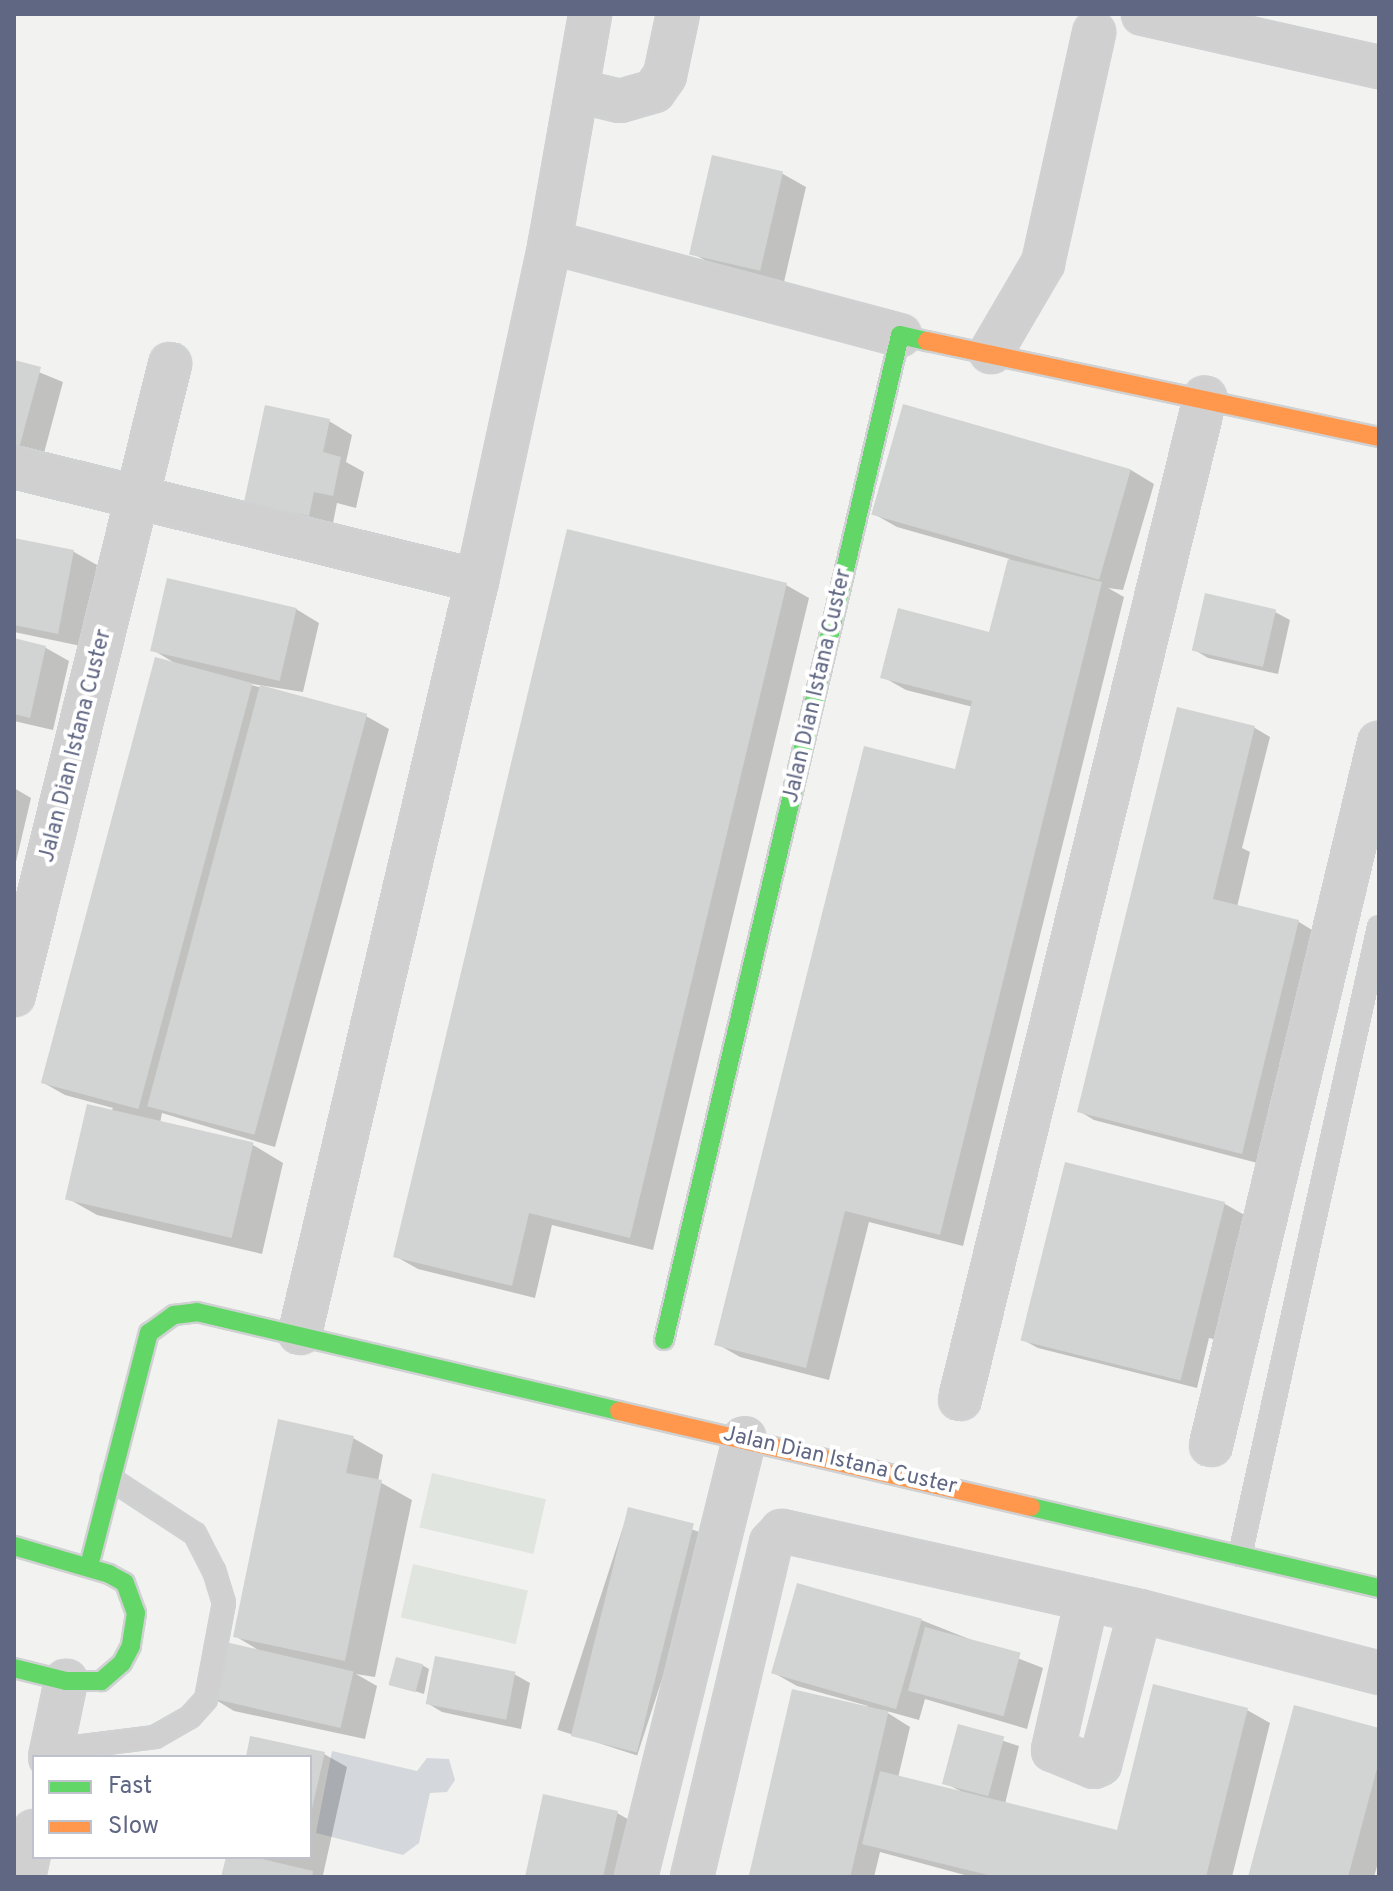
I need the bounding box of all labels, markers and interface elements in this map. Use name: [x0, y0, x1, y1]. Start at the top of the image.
street label: Jalan Dian Istana Custer: [778, 566, 858, 806]
street label: Jalan Dian Istana Custer: [34, 627, 118, 865]
street label: Jalan Dian Istana Custer: [720, 1421, 960, 1501]
legend: [32, 1755, 312, 1859]
text: Fast: [108, 1772, 152, 1802]
text: Slow: [108, 1812, 159, 1842]

